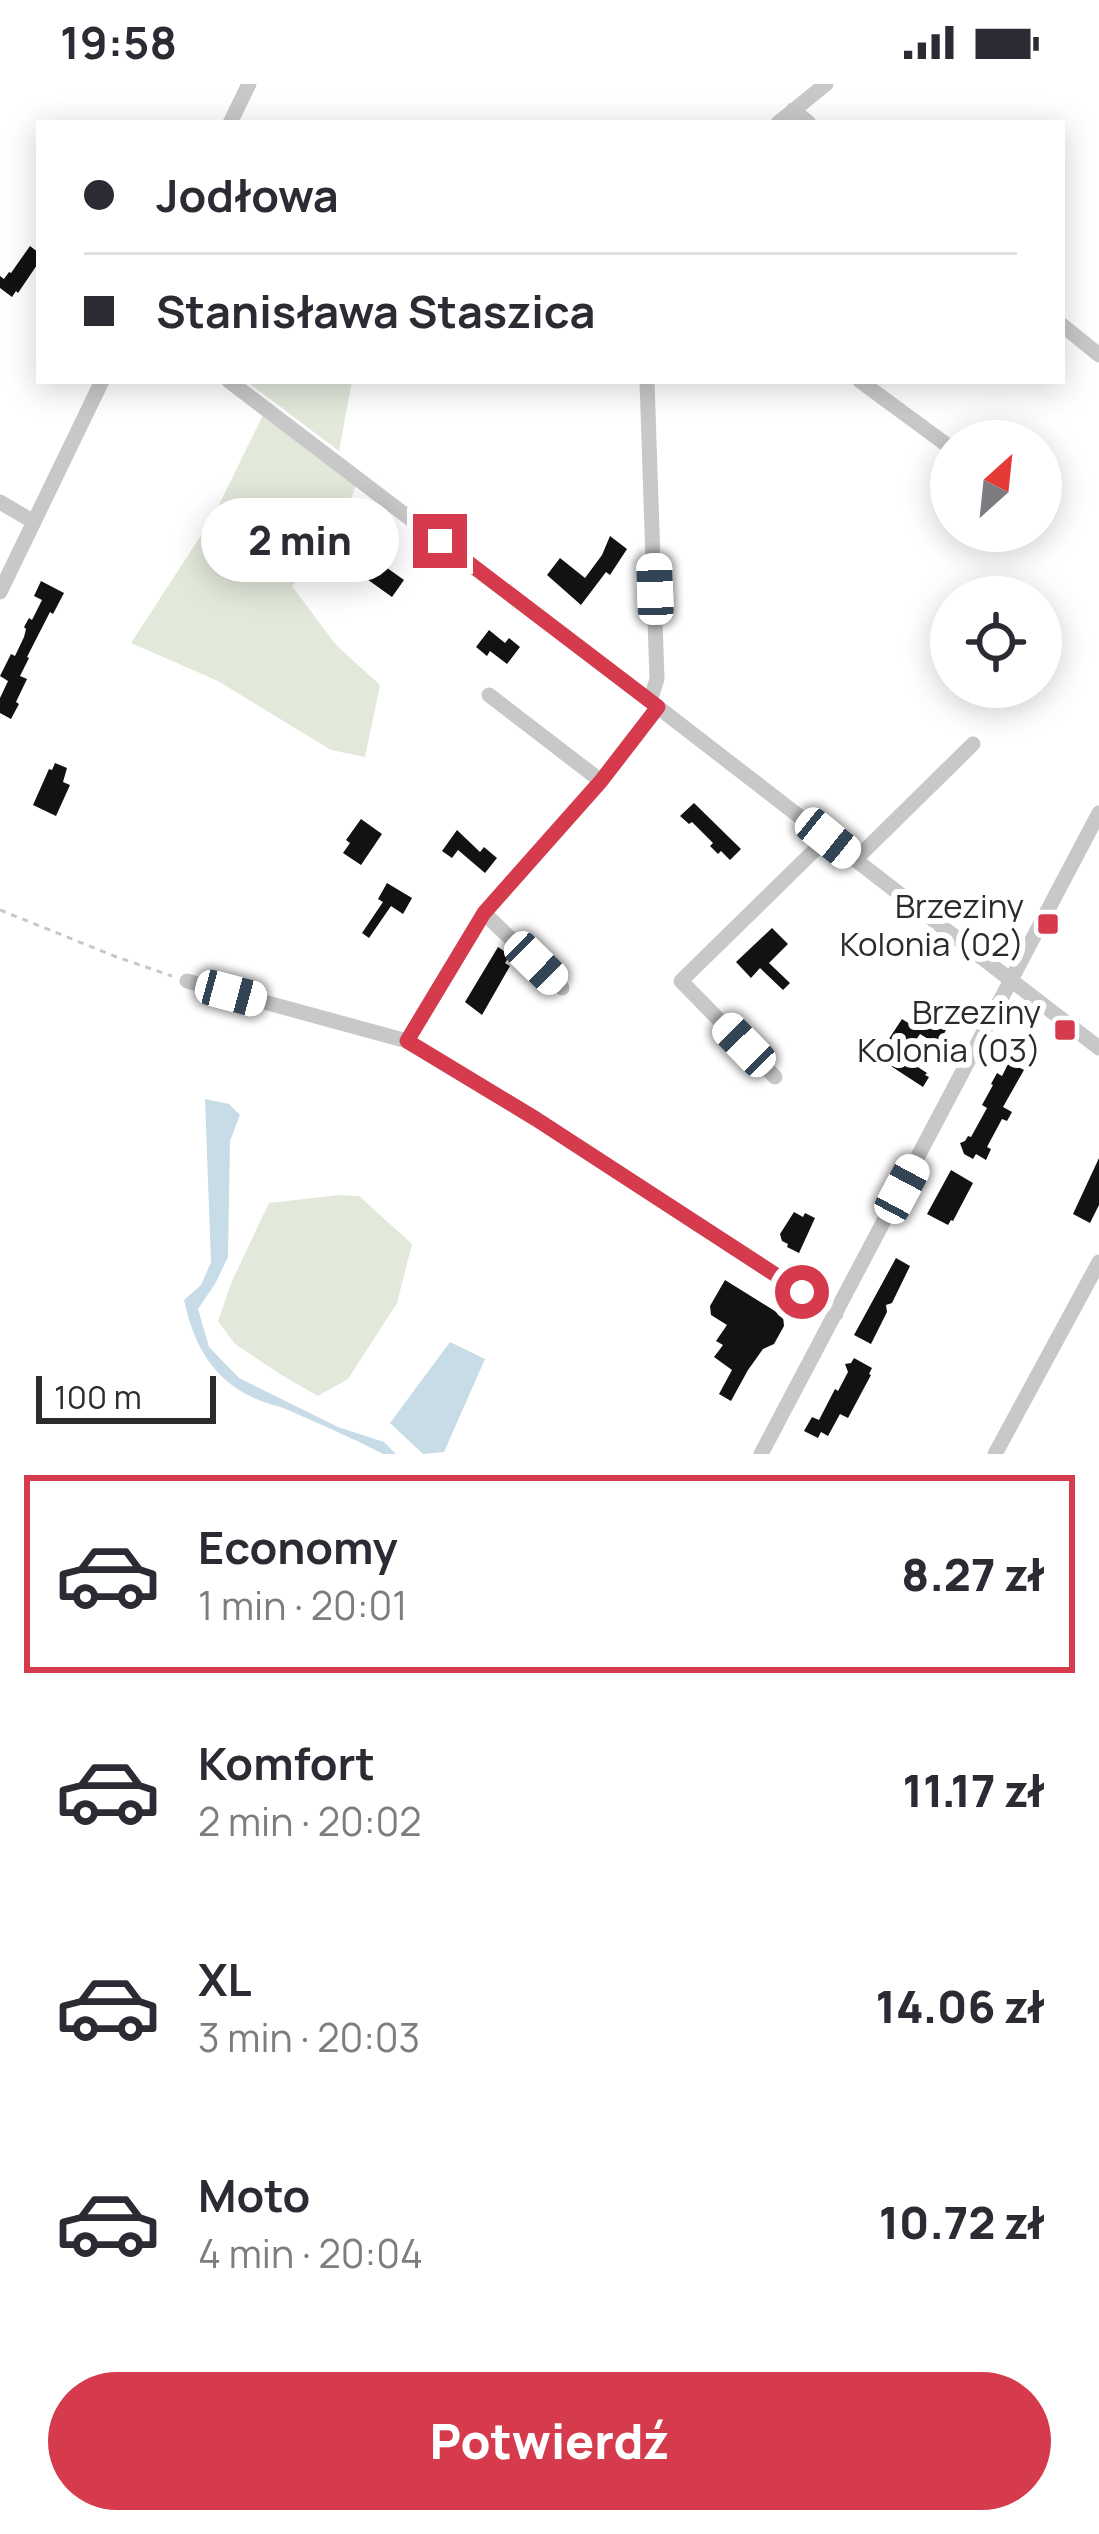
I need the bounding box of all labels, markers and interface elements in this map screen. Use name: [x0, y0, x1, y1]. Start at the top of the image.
text: 19:58: [60, 11, 177, 73]
text: Jodłowa: [156, 164, 339, 226]
text: Stanisława Staszica: [156, 280, 595, 342]
north arrow: [930, 420, 1062, 552]
map controls: [930, 420, 1062, 708]
callout: 2 min: [200, 499, 398, 583]
text: 2 min: [248, 513, 352, 567]
route end: [413, 514, 467, 568]
car: [636, 552, 674, 626]
button: locate: [930, 576, 1062, 708]
car: [789, 801, 867, 875]
place label: Brzeziny Kolonia (02): [840, 883, 1024, 966]
marker: Brzeziny Kolonia (02): [1035, 911, 1061, 937]
car: [498, 925, 574, 1001]
car: [192, 966, 270, 1020]
place label: Brzeziny Kolonia (03): [857, 989, 1041, 1072]
car: [706, 1007, 782, 1083]
marker: Brzeziny Kolonia (03): [1052, 1017, 1078, 1043]
car: [869, 1149, 935, 1229]
route start: [775, 1265, 829, 1319]
scale bar: [36, 1370, 216, 1423]
text: 100 m: [54, 1374, 142, 1419]
text: Economy: [198, 1516, 398, 1578]
icon: car: [54, 1520, 162, 1628]
text: 8.27 zł: [901, 1543, 1045, 1605]
text: 1 min · 20:01: [198, 1578, 407, 1632]
text: Komfort: [198, 1732, 375, 1794]
icon: car: [54, 1736, 162, 1844]
text: 11.17 zł: [902, 1759, 1045, 1821]
text: 2 min · 20:02: [198, 1794, 422, 1848]
text: XL: [198, 1948, 252, 2010]
icon: car: [54, 1952, 162, 2060]
text: 14.06 zł: [876, 1975, 1045, 2037]
text: 3 min · 20:03: [198, 2010, 420, 2064]
text: Moto: [198, 2164, 310, 2226]
icon: car: [54, 2168, 162, 2276]
text: 10.72 zł: [879, 2191, 1045, 2253]
text: 4 min · 20:04: [198, 2226, 423, 2280]
button: Potwierdź: [48, 2372, 1051, 2510]

